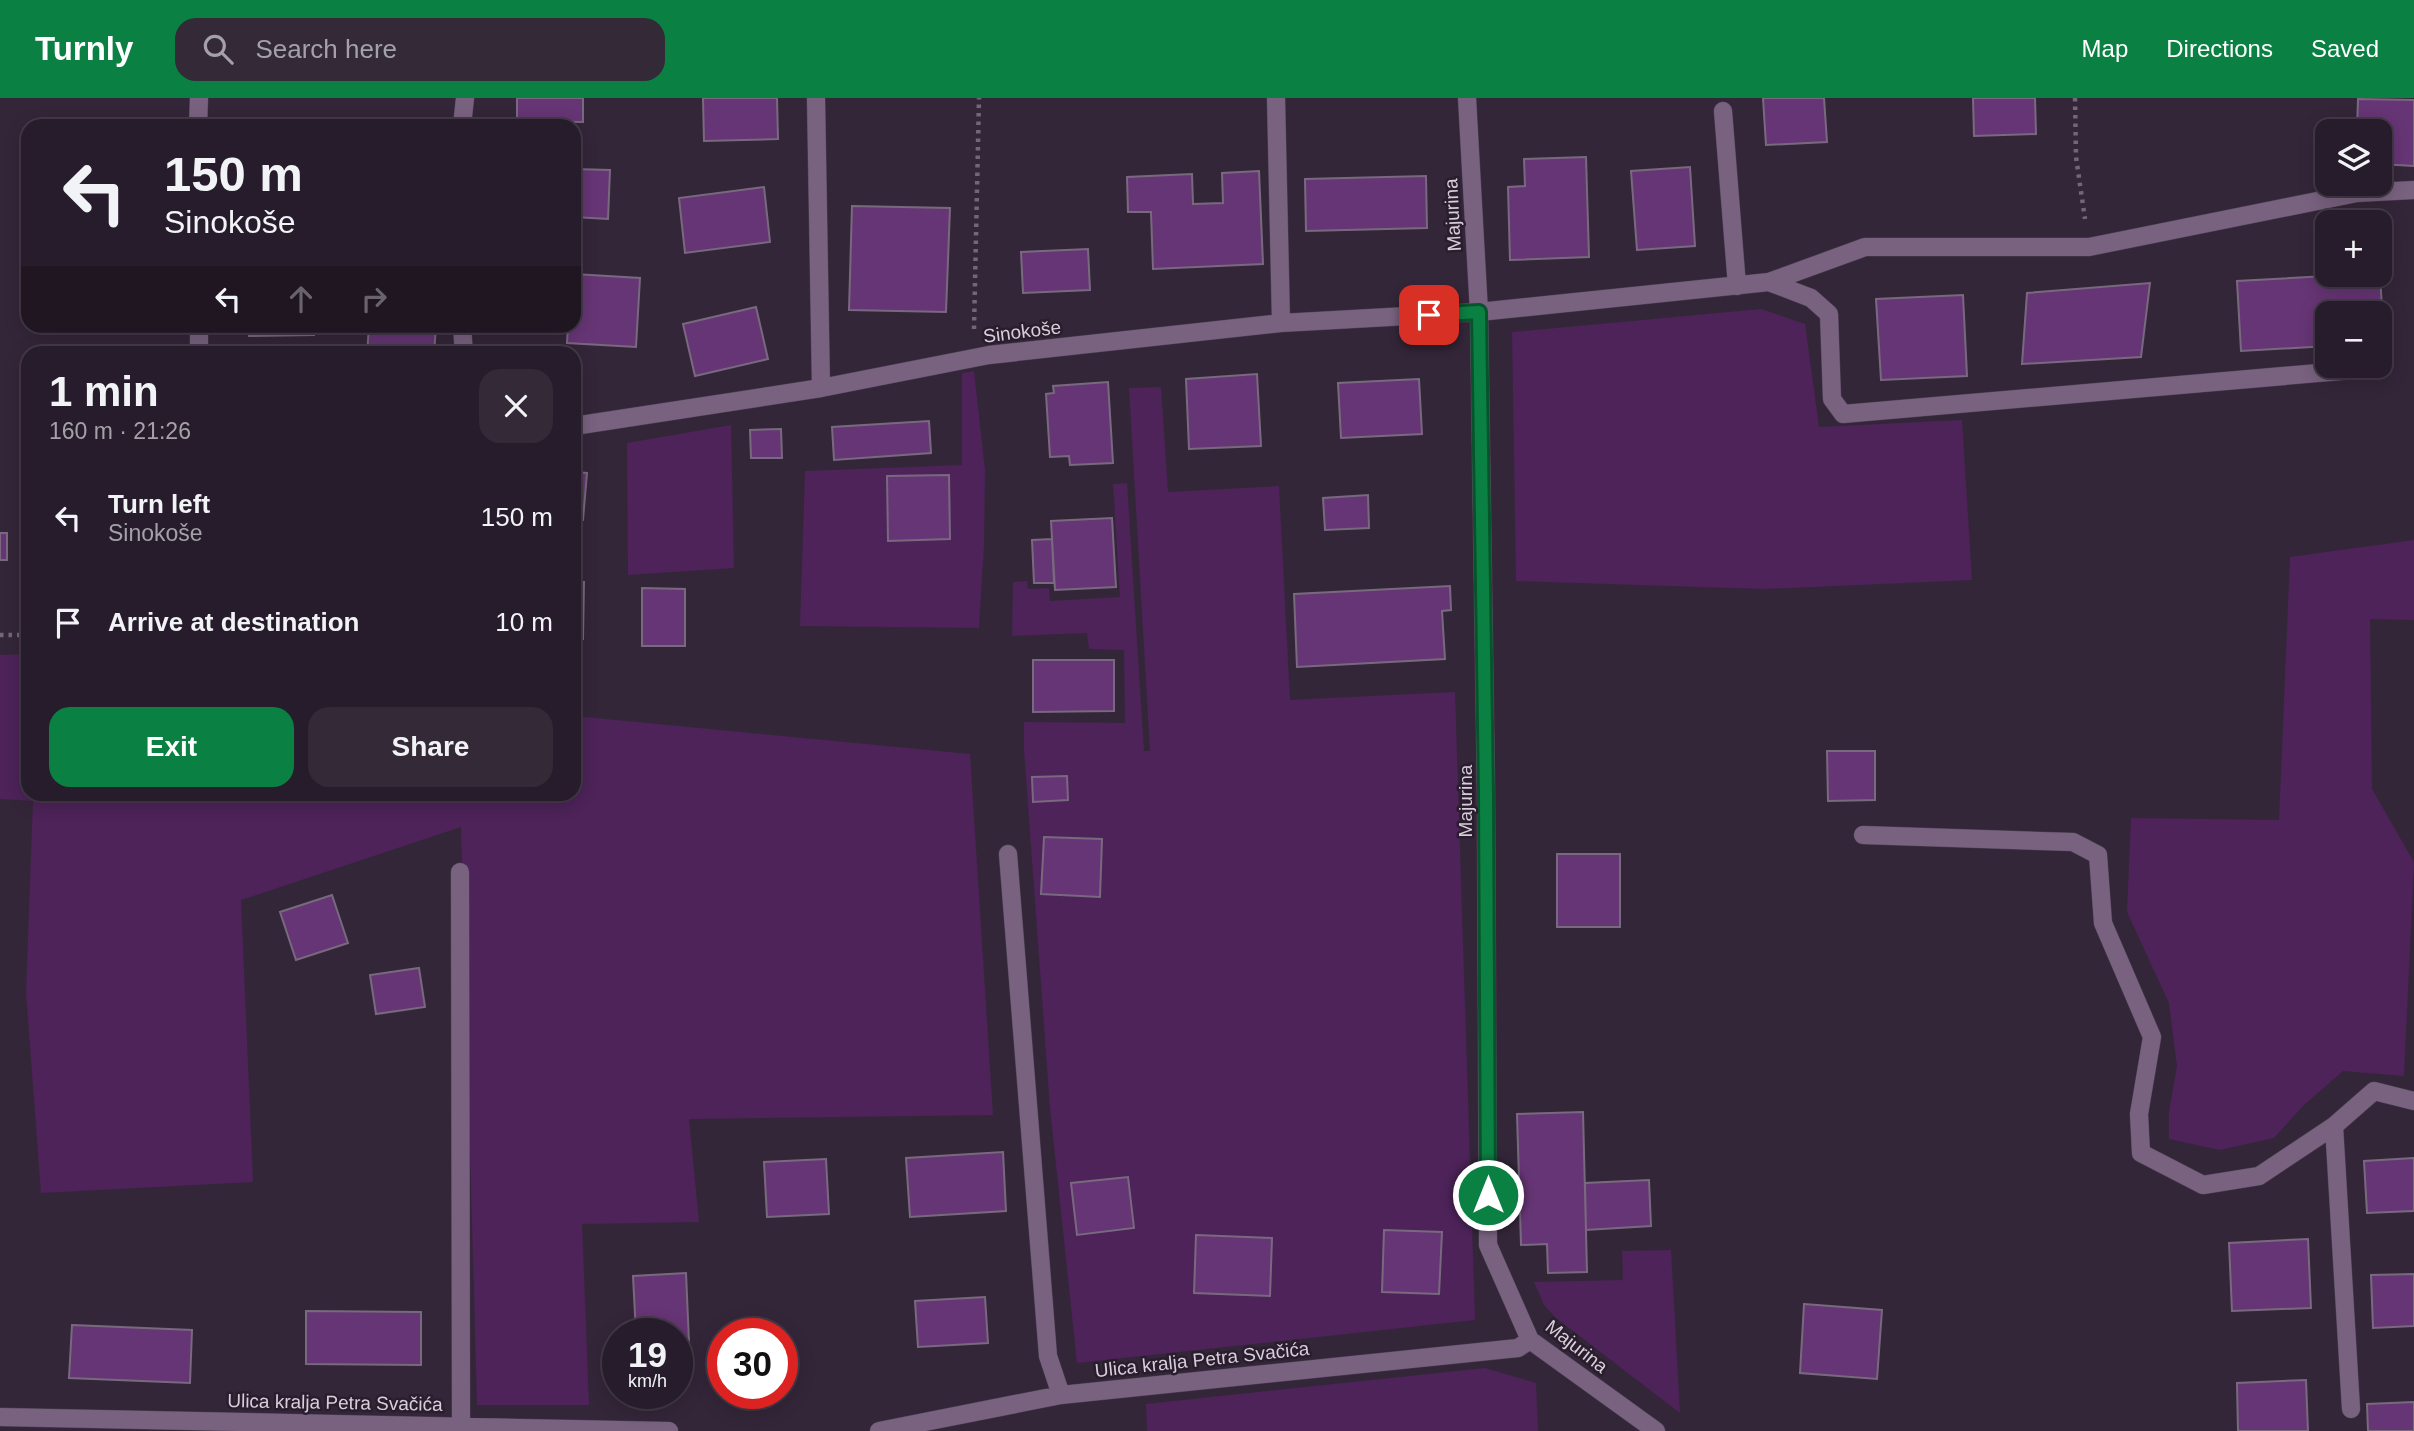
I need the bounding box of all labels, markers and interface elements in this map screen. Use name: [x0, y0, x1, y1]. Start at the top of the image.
search box: [175, 18, 665, 81]
text: Turnly: [35, 30, 133, 67]
icon: search: [199, 30, 237, 68]
text: Search here: [255, 34, 397, 64]
text: Map: [2082, 35, 2128, 62]
text: Directions: [2166, 35, 2273, 62]
text: Saved: [2311, 35, 2379, 62]
map controls: [2315, 119, 2392, 378]
button: layers: [2315, 119, 2392, 196]
icon: left: [49, 147, 140, 238]
text: 150 m: [164, 147, 303, 201]
street label: Majurina: [1440, 178, 1465, 252]
text: Sinokoše: [164, 204, 296, 240]
button: +: [2315, 210, 2392, 287]
icon: left: [209, 280, 247, 318]
icon: ahead: [282, 280, 320, 318]
icon: right: [355, 280, 393, 318]
pin: [1399, 285, 1459, 345]
icon: arrive: [1410, 296, 1448, 334]
button: −: [2315, 301, 2392, 378]
street label: Sinokoše: [982, 316, 1062, 347]
text: 1 min: [49, 368, 159, 415]
button: close: [479, 369, 553, 443]
text: 160 m · 21:26: [49, 418, 191, 444]
text: Turn left: [108, 489, 210, 519]
icon: left: [49, 499, 87, 537]
text: 150 m: [481, 502, 553, 532]
text: Sinokoše: [108, 520, 203, 546]
icon: arrive: [49, 604, 87, 642]
text: Arrive at destination: [108, 607, 359, 637]
text: 10 m: [495, 607, 553, 637]
button: Exit: [49, 707, 294, 787]
button: Share: [308, 707, 553, 787]
street label: Majurina: [1455, 764, 1476, 837]
position arrow: [1451, 1158, 1525, 1232]
street label: Majurina: [1542, 1316, 1612, 1377]
speed limit sign: 30: [707, 1318, 798, 1409]
text: 19: [628, 1335, 667, 1374]
street label: Ulica kralja Petra Svačića: [1094, 1338, 1311, 1381]
text: km/h: [628, 1371, 667, 1391]
street label: Ulica kralja Petra Svačića: [227, 1390, 443, 1415]

